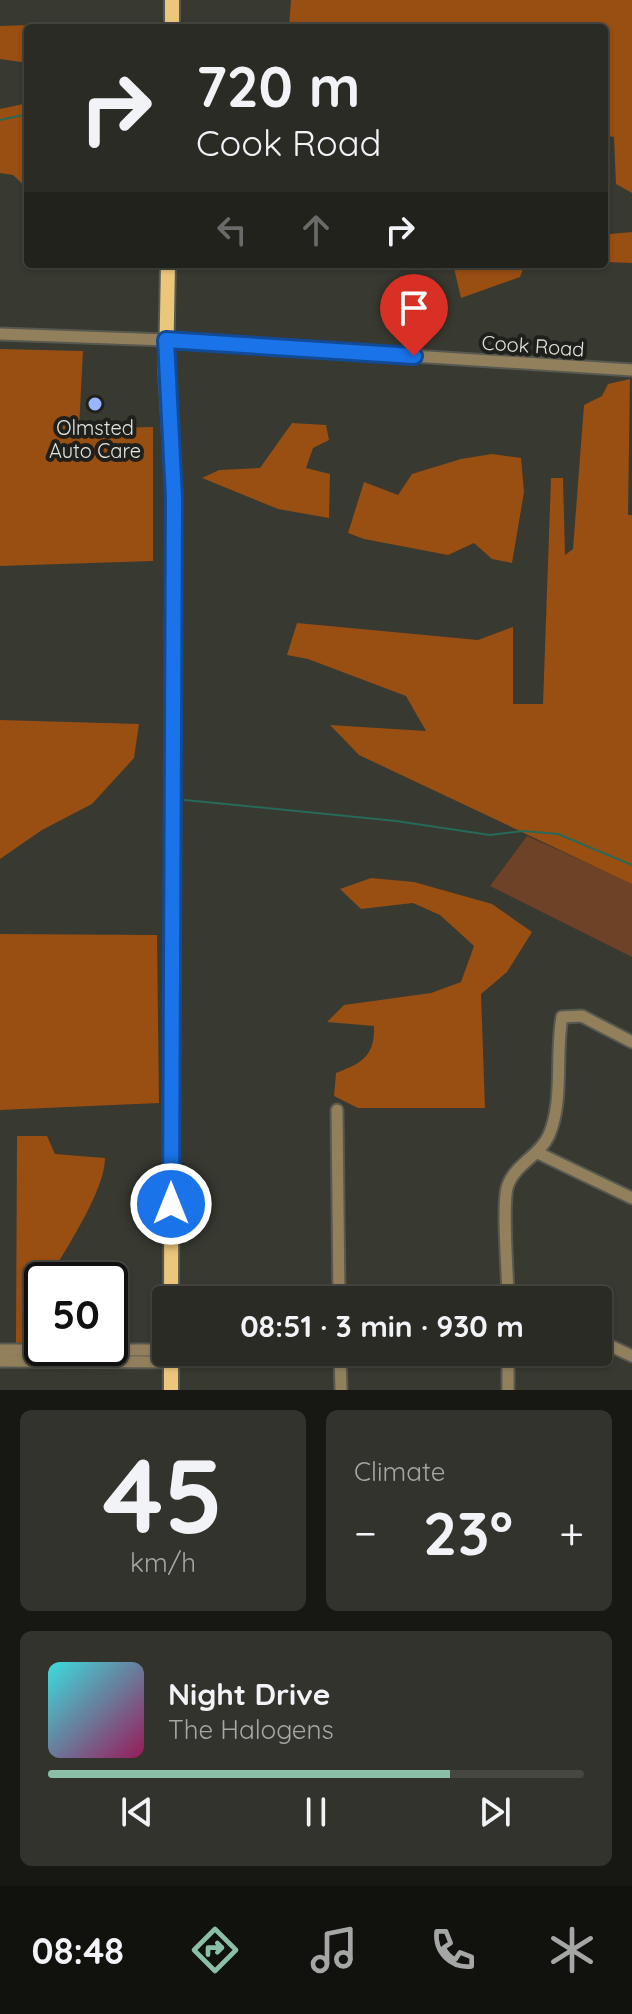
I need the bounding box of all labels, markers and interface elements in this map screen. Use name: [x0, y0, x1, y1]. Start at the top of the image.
text: 720 m: [196, 51, 360, 121]
icon: right: [64, 56, 168, 160]
text: Cook Road: [196, 120, 381, 165]
icon: left: [210, 208, 254, 252]
icon: ahead: [294, 208, 338, 252]
icon: right: [378, 208, 422, 252]
pin: [380, 274, 448, 356]
icon: arrive: [392, 286, 436, 330]
street label: Cook Road: [481, 329, 585, 362]
marker: Olmsted Auto Care: [86, 395, 104, 413]
place label: Olmsted Auto Care: [49, 415, 141, 463]
position arrow: [129, 1162, 213, 1246]
speed limit sign: 50: [24, 1262, 128, 1366]
text: 08:51 · 3 min · 930 m: [240, 1307, 524, 1345]
text: 45: [102, 1429, 224, 1559]
text: Climate: [354, 1455, 445, 1488]
text: 23°: [423, 1495, 513, 1570]
text: −: [354, 1505, 377, 1560]
text: +: [559, 1505, 584, 1560]
text: km/h: [130, 1546, 196, 1579]
text: Night Drive: [168, 1675, 330, 1713]
text: The Halogens: [168, 1713, 334, 1746]
icon: previous: [115, 1790, 159, 1834]
icon: pause: [294, 1790, 338, 1834]
icon: next: [473, 1790, 517, 1834]
icon: directions: [187, 1922, 243, 1978]
icon: music: [306, 1922, 362, 1978]
icon: phone: [425, 1922, 481, 1978]
icon: climate: [544, 1922, 600, 1978]
text: 08:48: [32, 1928, 124, 1973]

